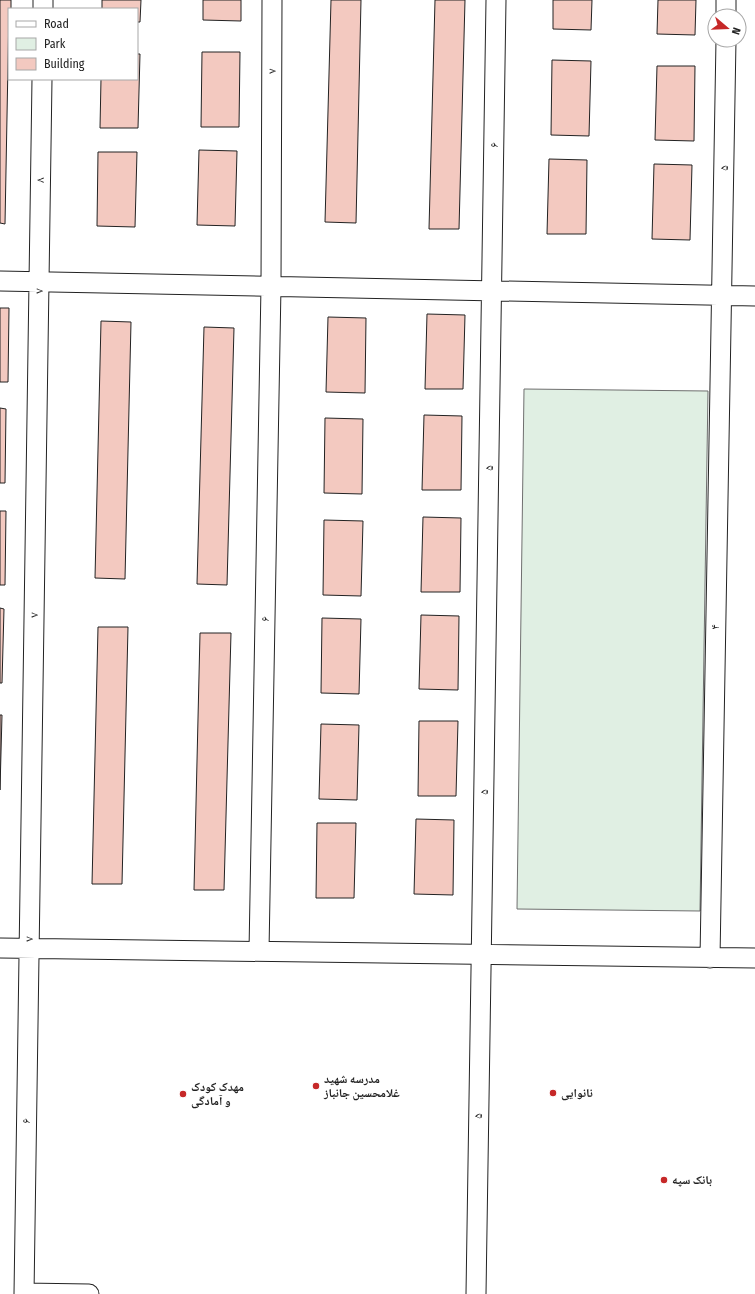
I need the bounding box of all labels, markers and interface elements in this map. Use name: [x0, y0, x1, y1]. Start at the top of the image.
legend: [8, 8, 138, 80]
north arrow: [707, 8, 747, 48]
text: Road: [44, 17, 69, 31]
text: N: [729, 26, 743, 36]
text: Park: [44, 37, 66, 51]
text: Building: [44, 57, 85, 71]
street label: ۷: [265, 68, 279, 74]
street label: ۶: [487, 142, 501, 148]
street label: ۵: [717, 165, 731, 171]
street label: ۸: [33, 177, 47, 183]
street label: ۷: [32, 288, 46, 294]
street label: ۵: [482, 465, 496, 471]
street label: ۷: [27, 612, 41, 618]
street label: ۶: [258, 616, 272, 622]
street label: ۴: [708, 624, 722, 630]
street label: ۵: [477, 789, 491, 795]
street label: ۷: [22, 936, 36, 942]
place label: مدرسه شهید غلامحسین جانباز: [323, 1072, 400, 1101]
place label: مهدک کودک و آمادگی: [191, 1080, 244, 1109]
marker: مدرسه شهید غلامحسین جانباز: [311, 1081, 321, 1091]
place label: نانوایی: [561, 1086, 593, 1101]
marker: نانوایی: [548, 1088, 558, 1098]
marker: مهدک کودک و آمادگی: [178, 1089, 188, 1099]
street label: ۵: [471, 1113, 485, 1119]
street label: ۶: [19, 1118, 33, 1124]
place label: بانک سپه: [672, 1173, 712, 1187]
marker: بانک سپه: [659, 1175, 669, 1185]

